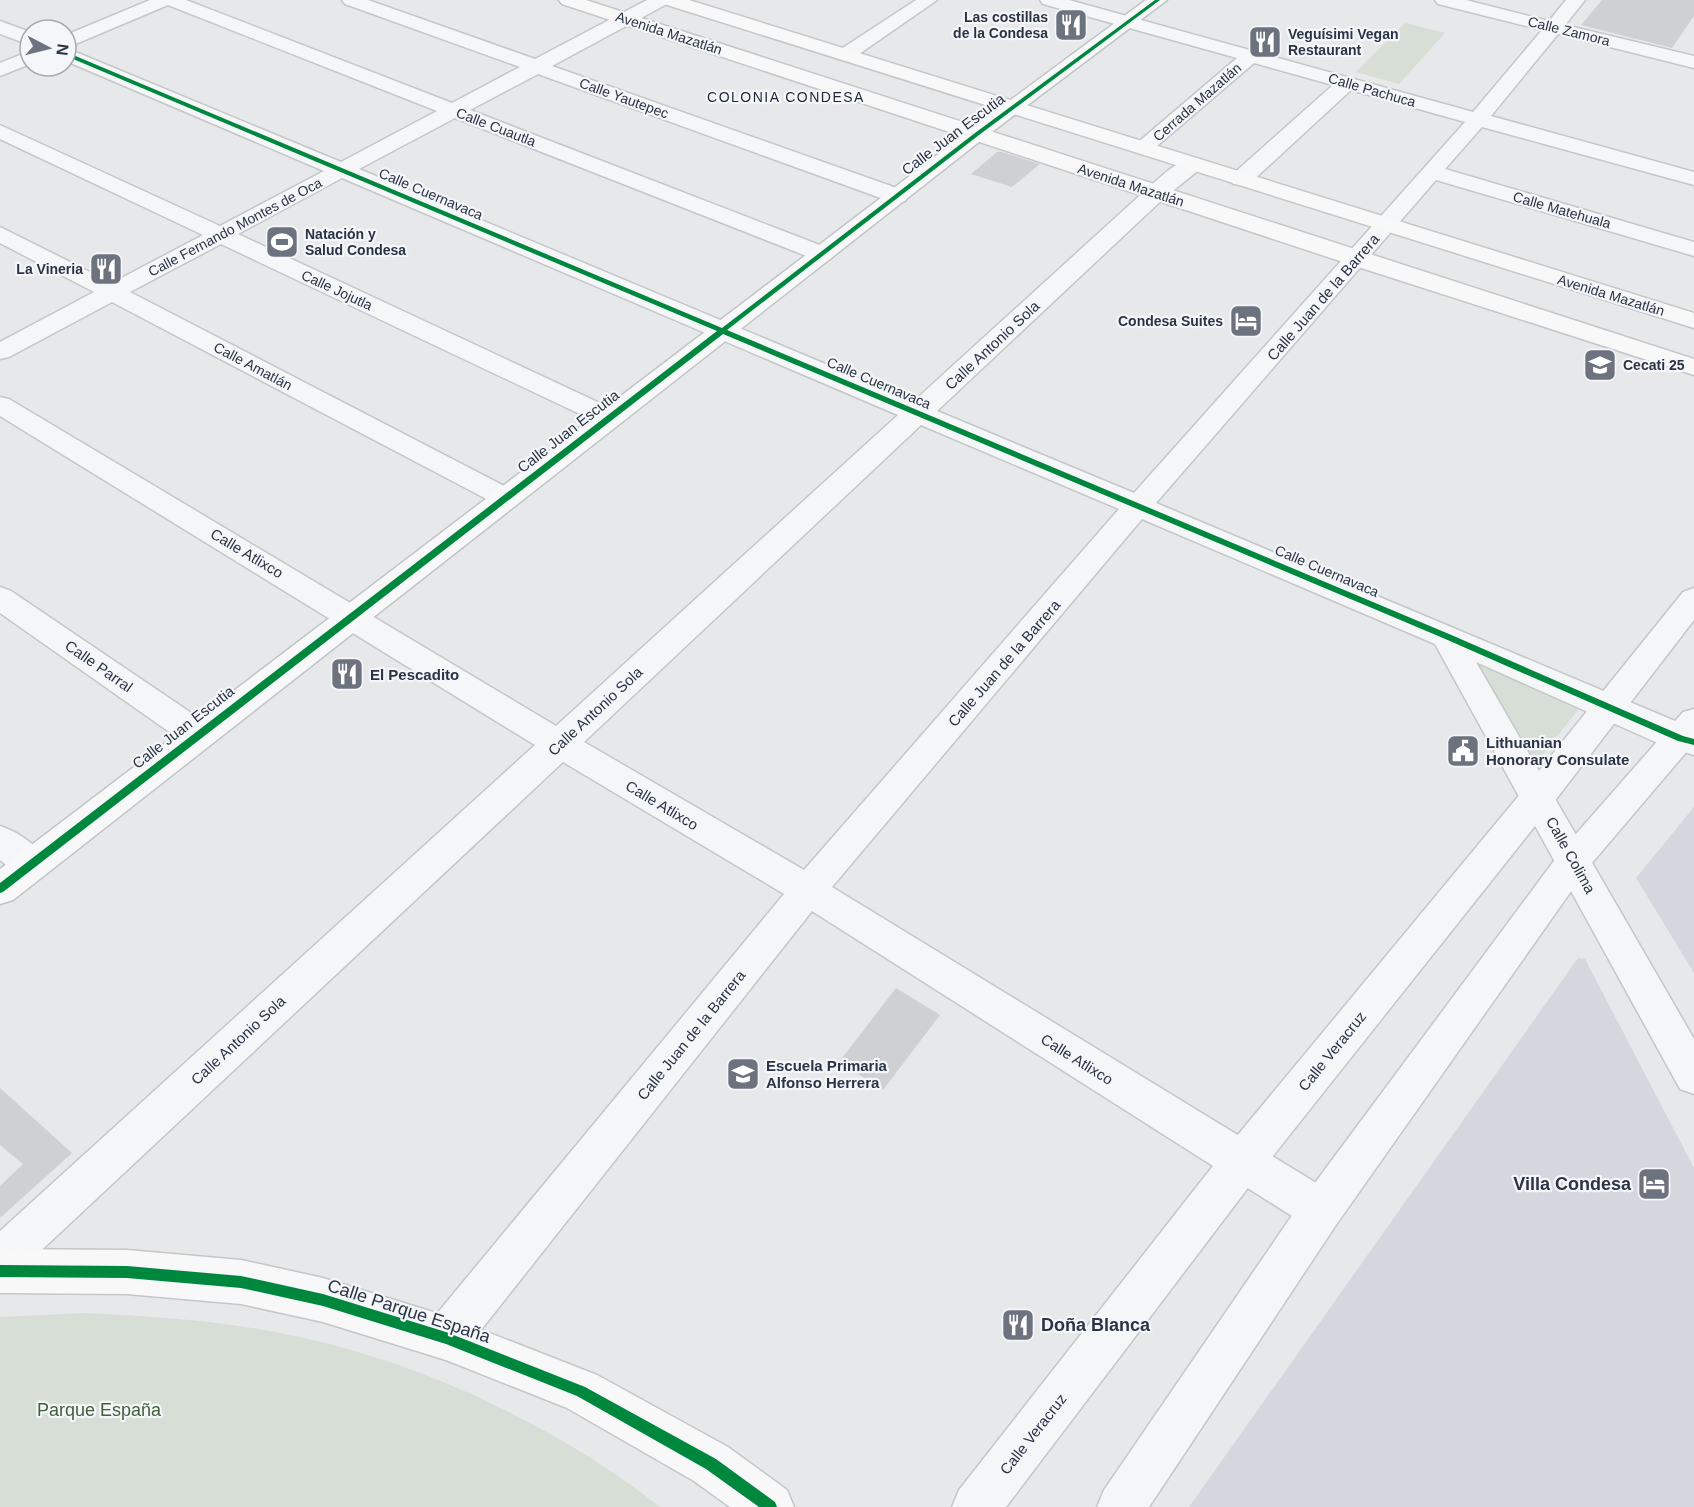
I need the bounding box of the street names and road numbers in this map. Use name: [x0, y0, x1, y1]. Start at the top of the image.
street label: Avenida Mazatlán: [614, 8, 724, 58]
street label: Calle Zamora: [1526, 13, 1612, 49]
street label: Cerrada Mazatlán: [1150, 59, 1244, 145]
street label: Calle Pachuca: [1326, 70, 1418, 110]
street label: Calle Yautepec: [577, 74, 671, 122]
street label: Calle Juan Escutia: [898, 89, 1008, 178]
street label: Calle Cuautla: [454, 104, 538, 150]
street label: Avenida Mazatlán: [1076, 160, 1186, 210]
street label: Calle Cuernavaca: [377, 165, 486, 223]
street label: Calle Fernando Montes de Oca: [145, 174, 325, 280]
street label: Calle Matehuala: [1511, 188, 1613, 232]
street label: Calle Juan de la Barrera: [1264, 230, 1383, 364]
street label: Calle Jojutla: [299, 267, 375, 313]
street label: Avenida Mazatlán: [1556, 271, 1666, 319]
street label: Calle Antonio Sola: [941, 297, 1043, 393]
street label: Calle Amatlán: [211, 339, 295, 393]
street label: Calle Cuernavaca: [825, 354, 934, 412]
street label: Calle Juan Escutia: [514, 386, 623, 476]
street label: Calle Atlixco: [208, 525, 286, 581]
street label: Calle Cuernavaca: [1273, 542, 1382, 600]
street label: Calle Juan de la Barrera: [945, 596, 1064, 730]
street label: Calle Parral: [62, 637, 136, 695]
street label: Calle Antonio Sola: [544, 663, 646, 759]
street label: Calle Juan Escutia: [129, 682, 238, 772]
street label: Calle Atlixco: [623, 777, 701, 833]
street label: Calle Colima: [1543, 814, 1599, 897]
street label: Calle Juan de la Barrera: [633, 966, 749, 1103]
street label: Calle Antonio Sola: [187, 992, 289, 1088]
street label: Calle Veracruz: [1295, 1008, 1369, 1094]
street label: Calle Atlixco: [1038, 1030, 1116, 1088]
street label: Calle Parque España: [325, 1275, 494, 1347]
street label: Calle Veracruz: [996, 1390, 1070, 1478]

